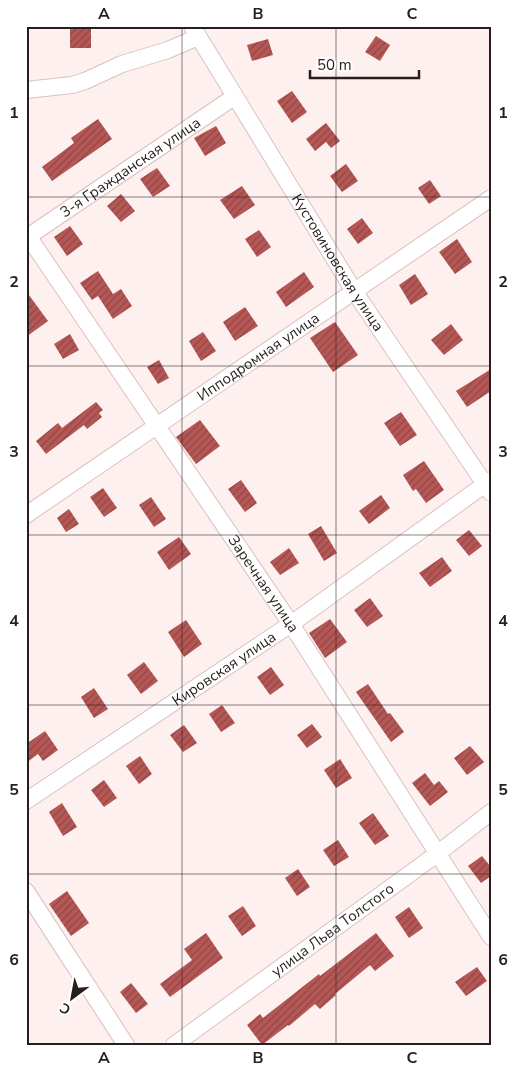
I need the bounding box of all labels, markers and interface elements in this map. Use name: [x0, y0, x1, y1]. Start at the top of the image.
text: A: [98, 3, 110, 25]
text: B: [252, 3, 264, 25]
text: C: [407, 3, 418, 25]
scale bar: [310, 48, 418, 80]
text: 50 m: [317, 55, 352, 75]
text: 1: [9, 102, 19, 124]
text: 1: [498, 102, 508, 124]
street label: 3-я Гражданская улица: [56, 113, 205, 222]
street label: Кустовиновская улица: [287, 190, 389, 335]
text: 2: [9, 271, 19, 293]
text: 2: [498, 271, 508, 293]
street label: Ипподромная улица: [193, 308, 323, 406]
text: 3: [9, 441, 19, 463]
text: 3: [498, 441, 508, 463]
street label: Заречная улица: [223, 531, 304, 636]
text: 4: [9, 610, 19, 632]
text: 4: [498, 610, 508, 632]
street label: Кировская улица: [168, 627, 280, 711]
text: 5: [9, 779, 19, 801]
text: 5: [498, 779, 508, 801]
street label: улица Льва Толстого: [267, 878, 398, 981]
text: 6: [9, 949, 19, 971]
text: 6: [498, 949, 508, 971]
north arrow: [48, 974, 98, 1024]
text: С: [56, 998, 74, 1019]
text: A: [98, 1047, 110, 1069]
text: B: [252, 1047, 264, 1069]
text: C: [407, 1047, 418, 1069]

